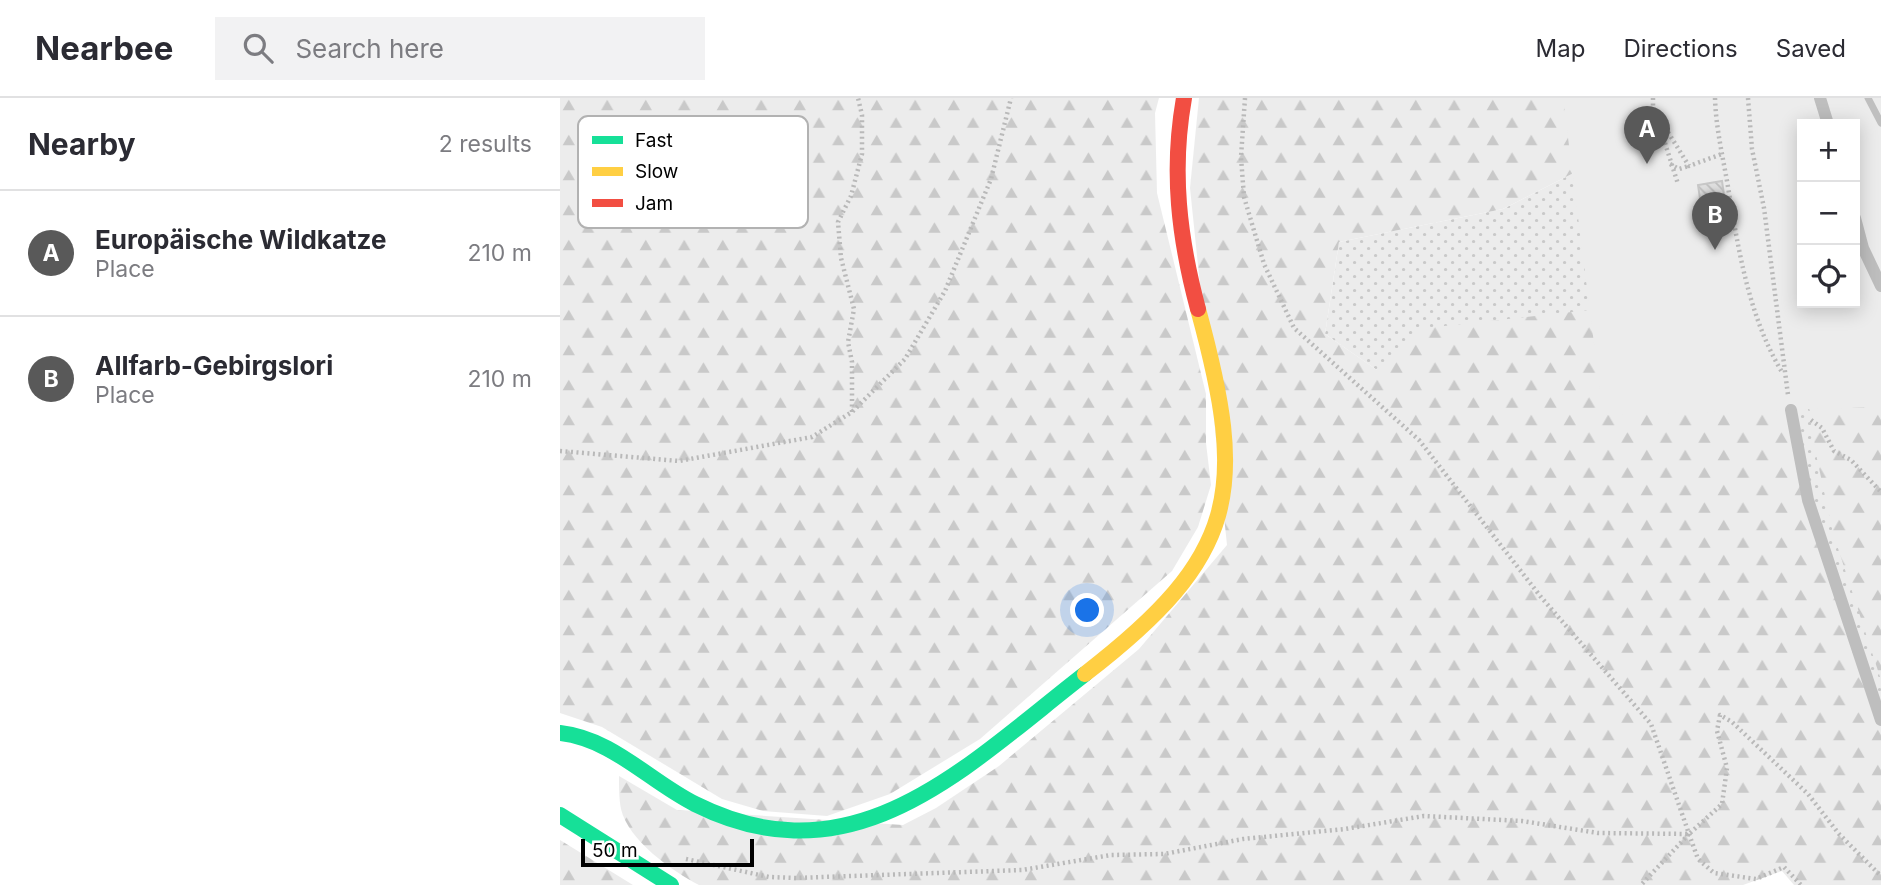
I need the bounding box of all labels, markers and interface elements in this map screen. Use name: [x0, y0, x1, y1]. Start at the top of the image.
search box: [215, 17, 705, 80]
text: Nearbee: [35, 28, 173, 68]
icon: search: [239, 29, 277, 67]
text: Search here: [295, 33, 444, 64]
text: Map: [1536, 34, 1585, 63]
text: Directions: [1623, 34, 1738, 63]
text: Saved: [1776, 34, 1846, 63]
pin: A: [1624, 106, 1670, 164]
legend: [578, 116, 808, 228]
map controls: [1797, 119, 1860, 308]
button: +: [1797, 119, 1860, 182]
text: Nearby: [28, 126, 136, 162]
text: Fast: [635, 129, 673, 152]
text: 2 results: [439, 130, 532, 158]
text: Slow: [635, 160, 678, 183]
button: −: [1797, 182, 1860, 245]
text: Jam: [635, 192, 673, 215]
pin: B: [1692, 192, 1738, 250]
text: Europäische Wildkatze: [95, 224, 386, 255]
text: A: [42, 239, 60, 267]
text: 210 m: [467, 239, 532, 267]
button: locate: [1797, 245, 1860, 308]
text: Place: [95, 255, 155, 283]
text: Allfarb-Gebirgslori: [95, 350, 333, 381]
text: B: [43, 365, 59, 393]
text: 210 m: [467, 365, 532, 393]
text: Place: [95, 381, 155, 409]
your location: [1070, 593, 1104, 627]
scale bar: [581, 836, 754, 868]
text: 50 m: [592, 839, 638, 862]

